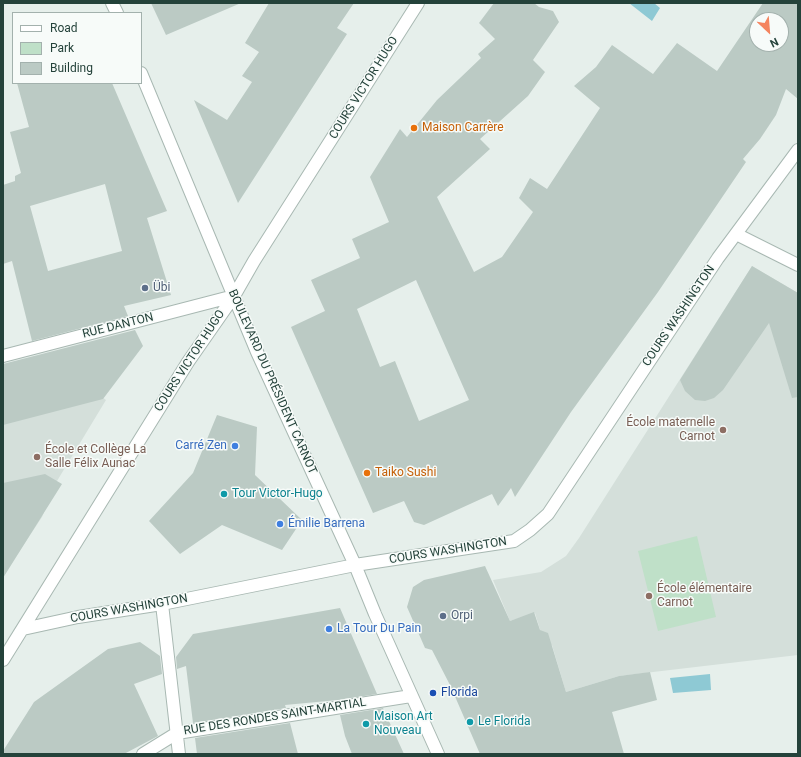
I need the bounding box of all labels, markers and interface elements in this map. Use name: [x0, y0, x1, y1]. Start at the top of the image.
legend: [12, 12, 142, 84]
north arrow: [749, 12, 789, 52]
text: Road: [50, 21, 78, 35]
street label: COURS VICTOR HUGO: [327, 34, 401, 142]
text: N: [768, 35, 780, 50]
text: Park: [50, 41, 74, 55]
text: Building: [50, 61, 93, 75]
place label: Maison Carrère: [422, 121, 504, 135]
marker: Maison Carrère: [409, 123, 419, 133]
street label: COURS WASHINGTON: [640, 263, 718, 369]
place label: Übi: [153, 281, 170, 295]
marker: Übi: [140, 283, 150, 293]
street label: BOULEVARD DU PRÉSIDENT CARNOT: [225, 287, 319, 477]
street label: COURS VICTOR HUGO: [152, 307, 228, 415]
street label: RUE DANTON: [81, 310, 155, 342]
place label: École maternelle Carnot: [626, 416, 715, 444]
marker: École maternelle Carnot: [718, 425, 728, 435]
place label: Carré Zen: [175, 439, 227, 453]
marker: Carré Zen: [230, 441, 240, 451]
place label: École et Collège La Salle Félix Aunac: [45, 443, 146, 471]
marker: École et Collège La Salle Félix Aunac: [32, 452, 42, 462]
place label: Taiko Sushi: [375, 466, 436, 480]
marker: Taiko Sushi: [362, 468, 372, 478]
place label: Tour Victor-Hugo: [232, 487, 323, 501]
marker: Tour Victor-Hugo: [219, 489, 229, 499]
place label: Émilie Barrena: [288, 517, 365, 531]
marker: Émilie Barrena: [275, 519, 285, 529]
street label: COURS WASHINGTON: [388, 535, 508, 567]
place label: École élémentaire Carnot: [657, 582, 752, 610]
marker: École élémentaire Carnot: [644, 591, 654, 601]
street label: COURS WASHINGTON: [69, 592, 189, 626]
place label: Orpi: [451, 609, 473, 623]
marker: Orpi: [438, 611, 448, 621]
place label: La Tour Du Pain: [337, 622, 421, 636]
marker: La Tour Du Pain: [324, 624, 334, 634]
place label: Florida: [441, 686, 478, 700]
marker: Florida: [428, 688, 438, 698]
street label: RUE DES RONDES SAINT-MARTIAL: [183, 695, 367, 739]
place label: Maison Art Nouveau: [374, 710, 433, 738]
place label: Le Florida: [478, 715, 530, 729]
marker: Le Florida: [465, 717, 475, 727]
marker: Maison Art Nouveau: [361, 719, 371, 729]

